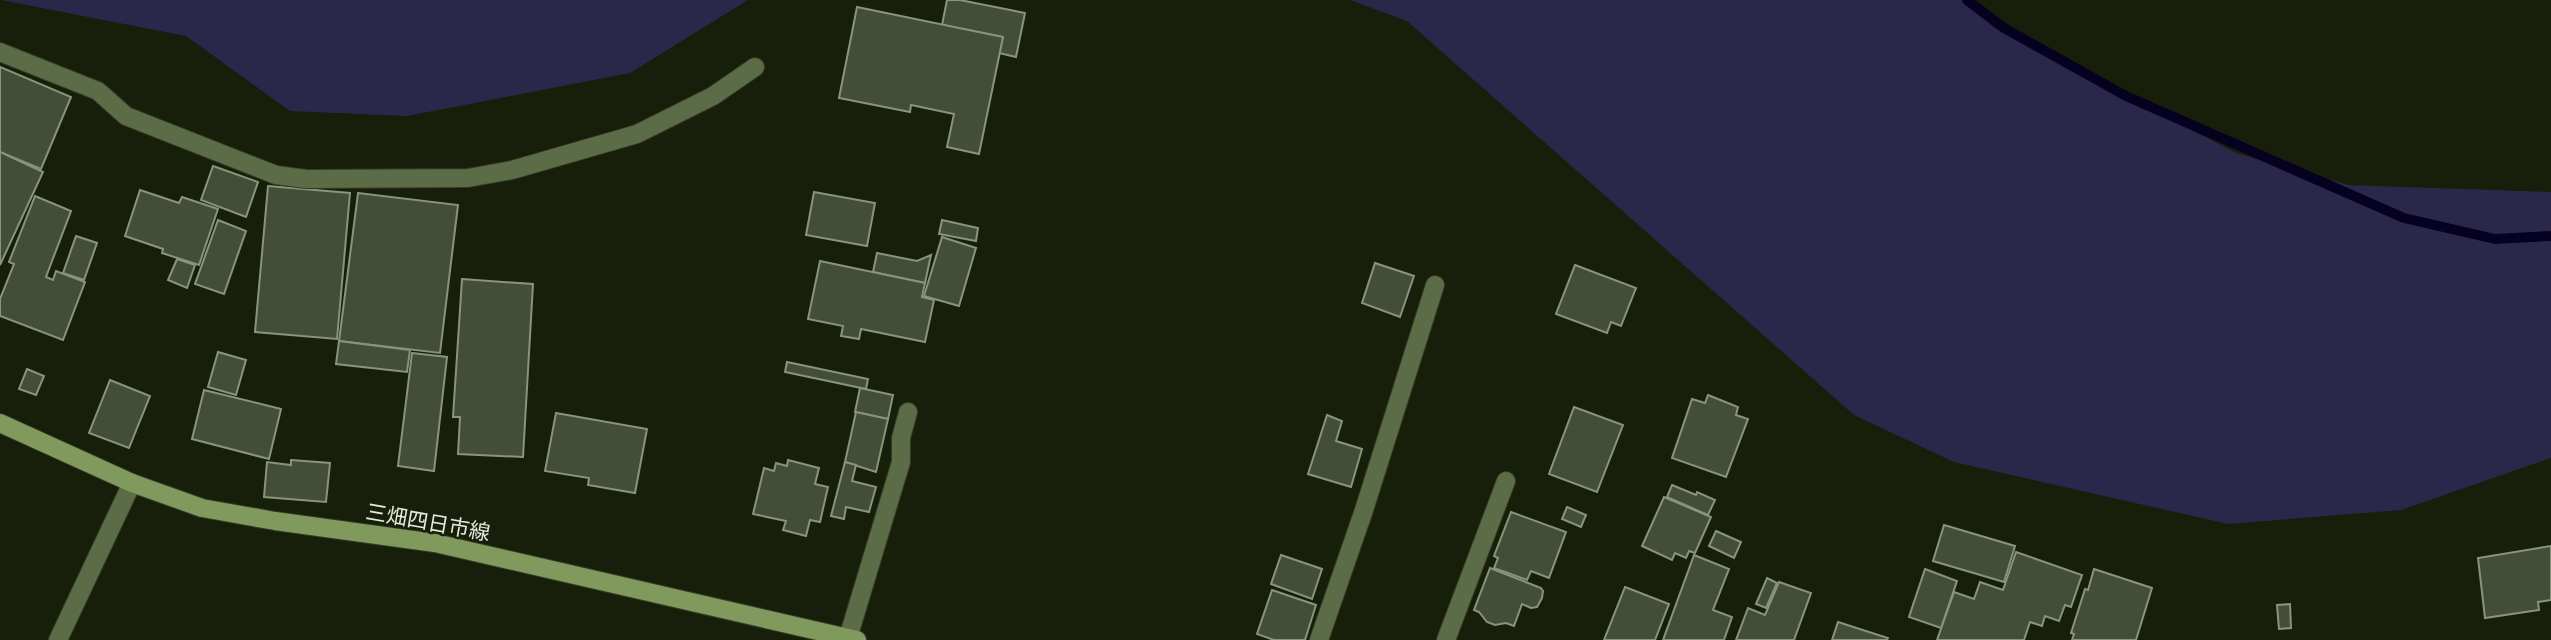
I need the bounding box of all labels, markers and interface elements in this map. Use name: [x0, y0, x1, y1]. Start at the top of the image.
street label: 三畑四日市線: [364, 498, 492, 546]

